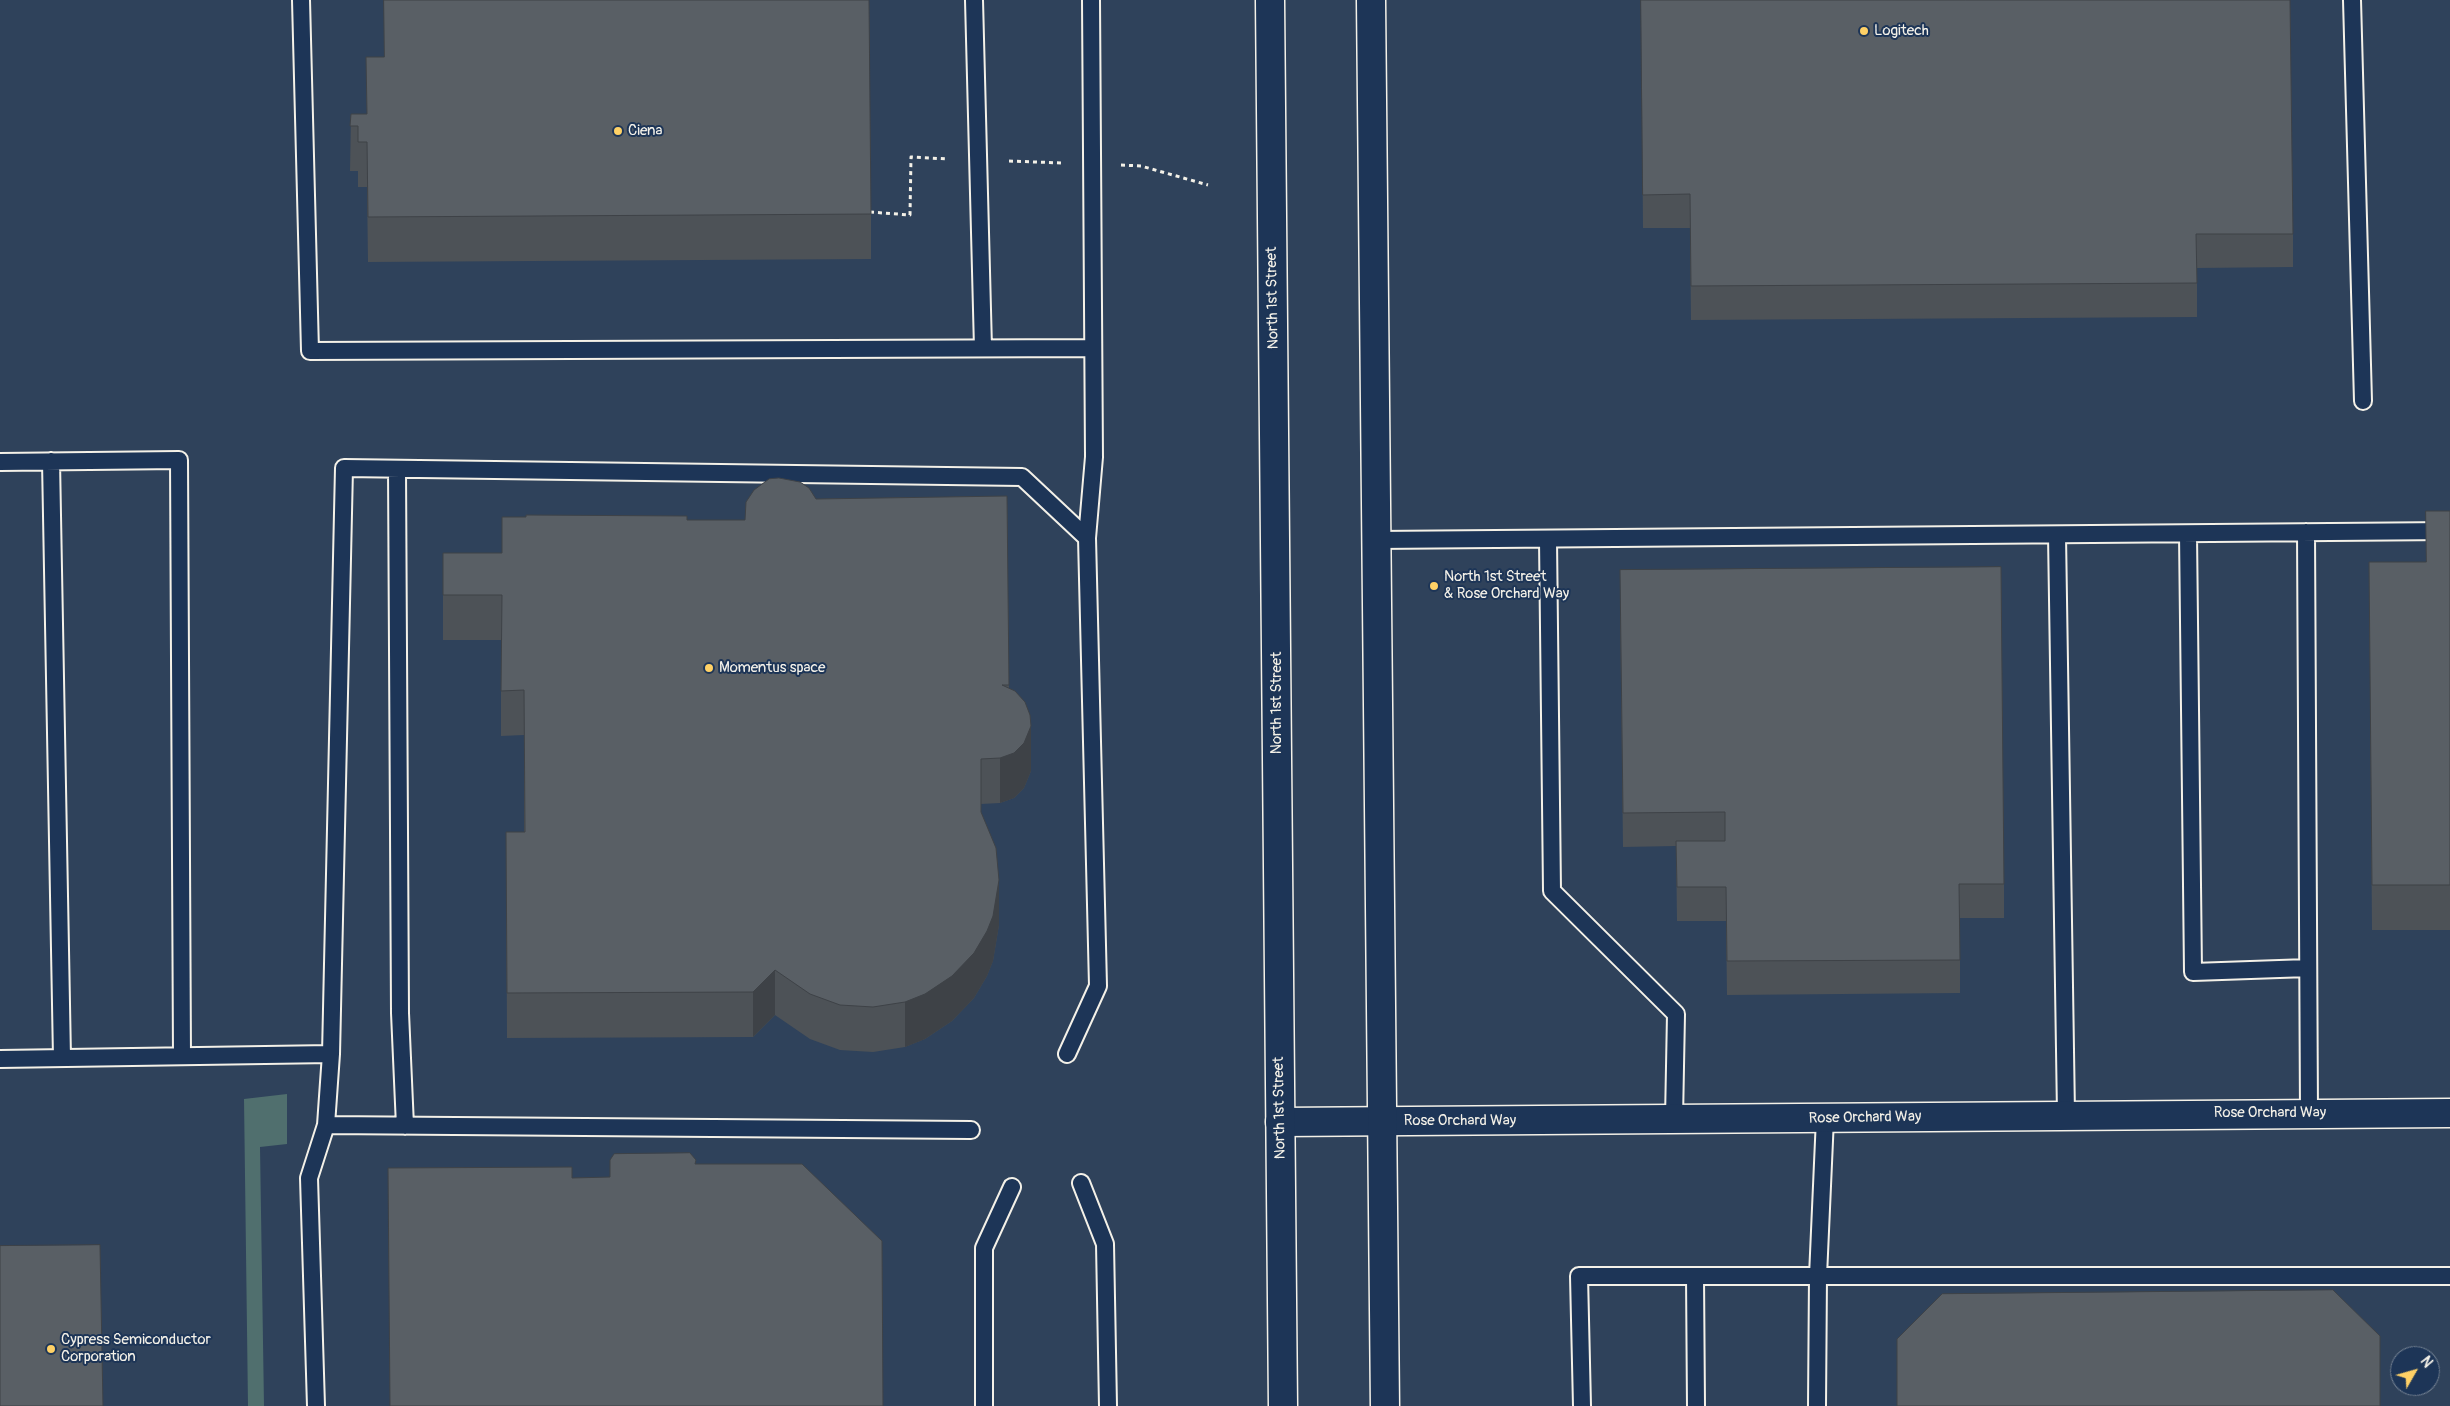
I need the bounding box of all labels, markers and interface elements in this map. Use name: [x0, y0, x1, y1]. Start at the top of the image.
place label: Logitech: [1874, 22, 1929, 40]
marker: Logitech: [1858, 25, 1870, 37]
place label: Ciena: [628, 122, 662, 140]
marker: Ciena: [612, 125, 624, 137]
street label: North 1st Street: [1263, 247, 1283, 349]
place label: North 1st Street & Rose Orchard Way: [1444, 568, 1569, 603]
marker: North 1st Street & Rose Orchard Way: [1428, 580, 1440, 592]
street label: North 1st Street: [1268, 652, 1286, 754]
place label: Momentus space: [719, 659, 825, 677]
marker: Momentus space: [703, 662, 715, 674]
street label: North 1st Street: [1270, 1057, 1290, 1159]
street label: Rose Orchard Way: [2214, 1104, 2326, 1122]
street label: Rose Orchard Way: [1809, 1108, 1921, 1128]
street label: Rose Orchard Way: [1404, 1112, 1516, 1130]
place label: Cypress Semiconductor Corporation: [61, 1331, 211, 1366]
marker: Cypress Semiconductor Corporation: [45, 1343, 57, 1355]
north arrow: [2390, 1346, 2440, 1396]
text: N: [2417, 1353, 2436, 1371]

